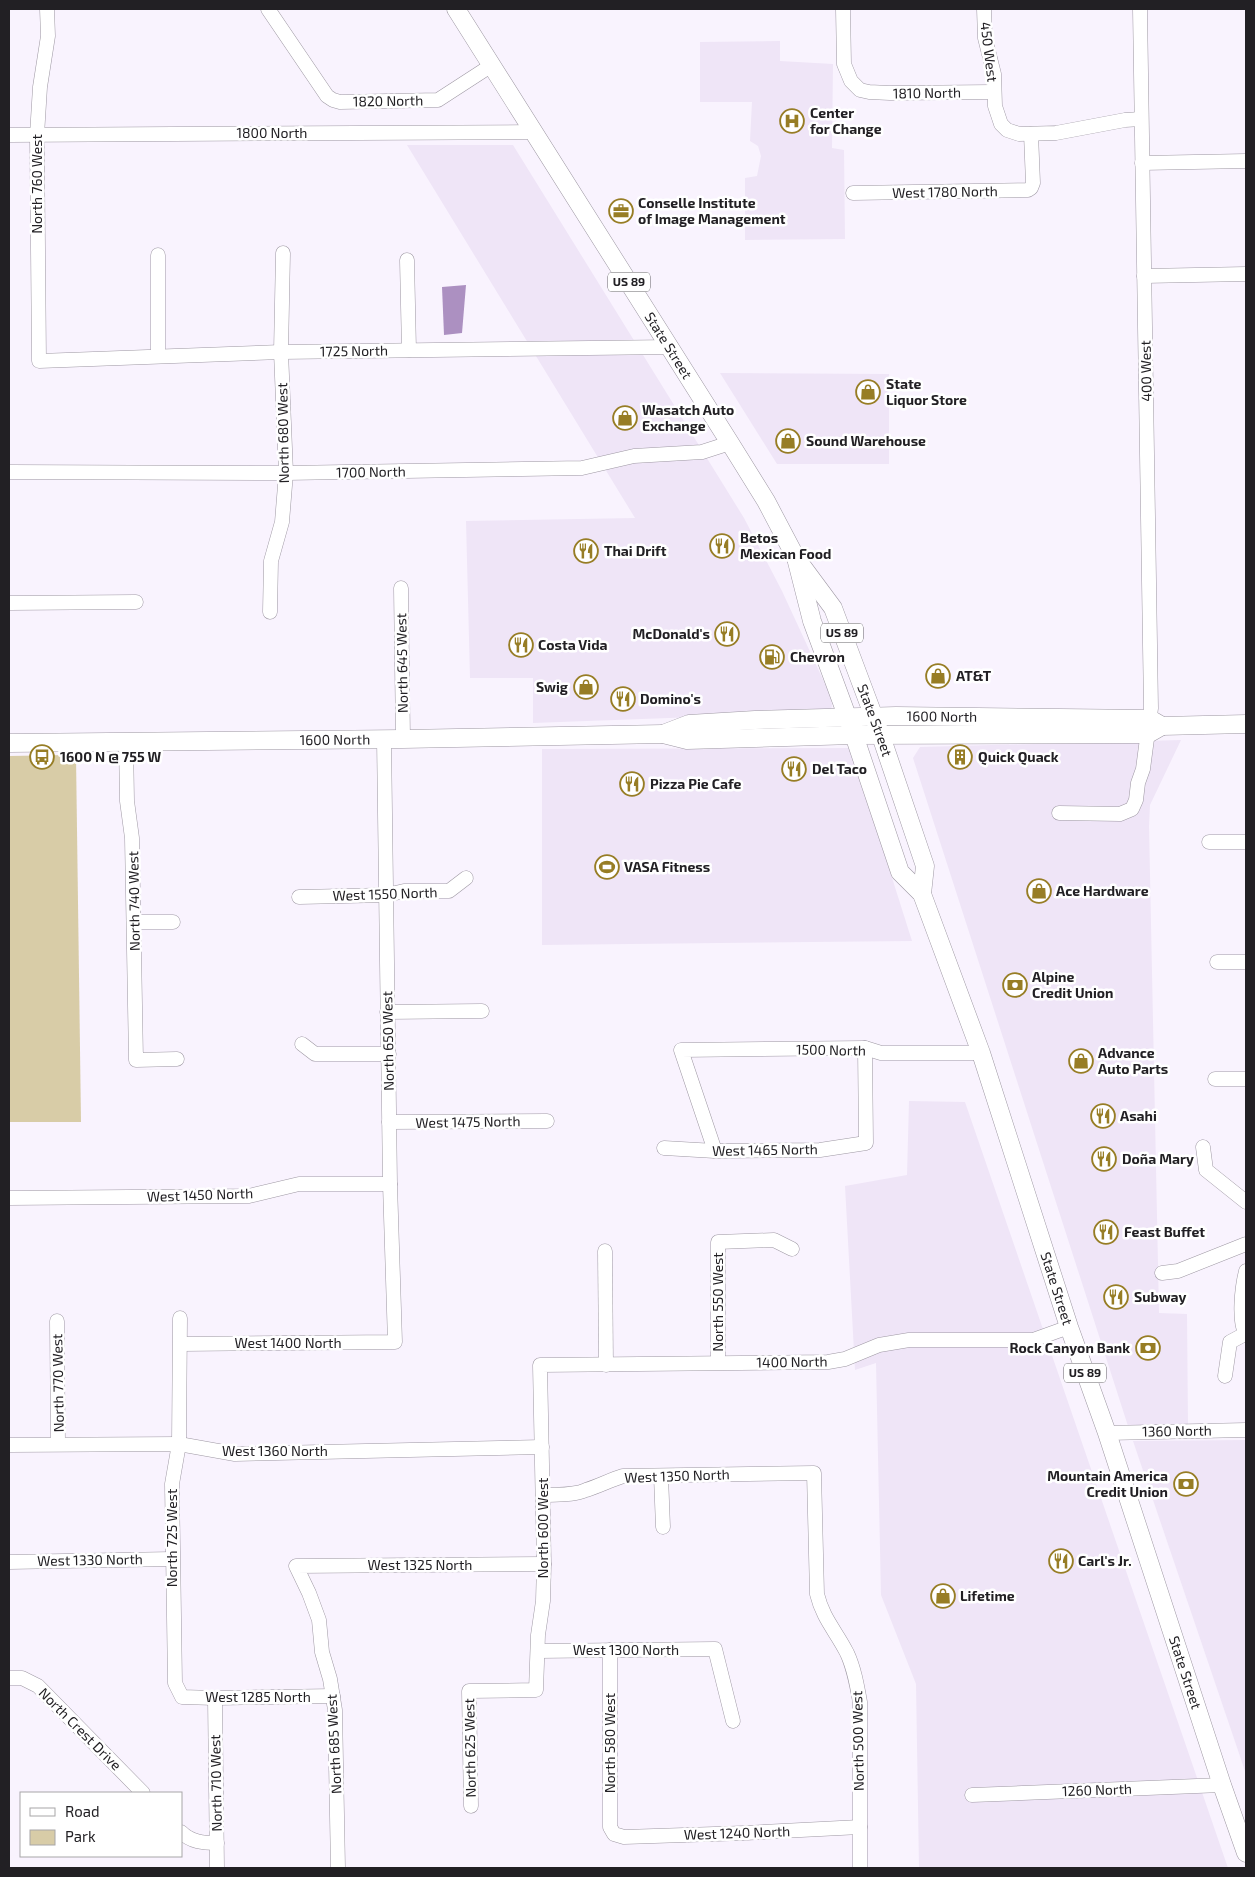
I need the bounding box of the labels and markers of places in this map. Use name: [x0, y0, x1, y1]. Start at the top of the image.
place label: Center for Change: [810, 104, 882, 137]
hospital icon: Center for Change: [779, 108, 805, 134]
place label: Conselle Institute of Image Management: [638, 194, 786, 227]
office icon: Conselle Institute of Image Management: [608, 198, 634, 224]
place label: State Liquor Store: [886, 375, 967, 408]
shop icon: State Liquor Store: [855, 379, 881, 405]
place label: Wasatch Auto Exchange: [642, 401, 734, 434]
shop icon: Wasatch Auto Exchange: [612, 405, 638, 431]
shop icon: Sound Warehouse: [775, 428, 801, 454]
place label: Sound Warehouse: [806, 432, 926, 449]
place label: Betos Mexican Food: [740, 529, 831, 562]
restaurant icon: Betos Mexican Food: [709, 533, 735, 559]
restaurant icon: Thai Drift: [573, 538, 599, 564]
place label: Thai Drift: [604, 542, 667, 559]
restaurant icon: McDonald's: [714, 621, 740, 647]
place label: McDonald's: [632, 625, 710, 642]
restaurant icon: Costa Vida: [508, 632, 534, 658]
place label: Costa Vida: [538, 636, 608, 653]
fuel station icon: Chevron: [759, 644, 785, 670]
place label: Chevron: [790, 648, 845, 665]
shop icon: AT&T: [925, 663, 951, 689]
place label: AT&T: [956, 667, 992, 684]
shop icon: Swig: [573, 674, 599, 700]
place label: Swig: [536, 678, 568, 695]
restaurant icon: Domino's: [610, 686, 636, 712]
place label: Domino's: [640, 690, 701, 707]
bus stop icon: 1600 N @ 755 W: [29, 744, 55, 770]
building icon: Quick Quack: [947, 744, 973, 770]
place label: 1600 N @ 755 W: [60, 748, 162, 765]
place label: Quick Quack: [978, 748, 1059, 766]
restaurant icon: Del Taco: [781, 756, 807, 782]
place label: Del Taco: [812, 760, 867, 777]
restaurant icon: Pizza Pie Cafe: [619, 771, 645, 797]
place label: Pizza Pie Cafe: [650, 775, 741, 792]
sports icon: VASA Fitness: [594, 854, 620, 880]
place label: VASA Fitness: [624, 858, 710, 875]
shop icon: Ace Hardware: [1026, 878, 1052, 904]
place label: Ace Hardware: [1056, 882, 1149, 899]
place label: Alpine Credit Union: [1032, 968, 1114, 1001]
bank icon: Alpine Credit Union: [1002, 972, 1028, 998]
place label: Advance Auto Parts: [1098, 1044, 1168, 1077]
shop icon: Advance Auto Parts: [1068, 1048, 1094, 1074]
restaurant icon: Asahi: [1090, 1103, 1116, 1129]
place label: Asahi: [1120, 1107, 1157, 1124]
restaurant icon: Doña Mary: [1091, 1146, 1117, 1172]
place label: Doña Mary: [1122, 1150, 1194, 1167]
restaurant icon: Feast Buffet: [1093, 1219, 1119, 1245]
place label: Feast Buffet: [1124, 1223, 1205, 1240]
restaurant icon: Subway: [1103, 1284, 1129, 1310]
place label: Subway: [1134, 1288, 1187, 1305]
bank icon: Rock Canyon Bank: [1135, 1335, 1161, 1361]
place label: Rock Canyon Bank: [1010, 1339, 1130, 1356]
place label: Mountain America Credit Union: [1047, 1467, 1168, 1500]
bank icon: Mountain America Credit Union: [1173, 1471, 1199, 1497]
restaurant icon: Carl's Jr.: [1048, 1548, 1074, 1574]
place label: Carl's Jr.: [1078, 1552, 1132, 1569]
shop icon: Lifetime: [930, 1583, 956, 1609]
place label: Lifetime: [960, 1587, 1015, 1604]

